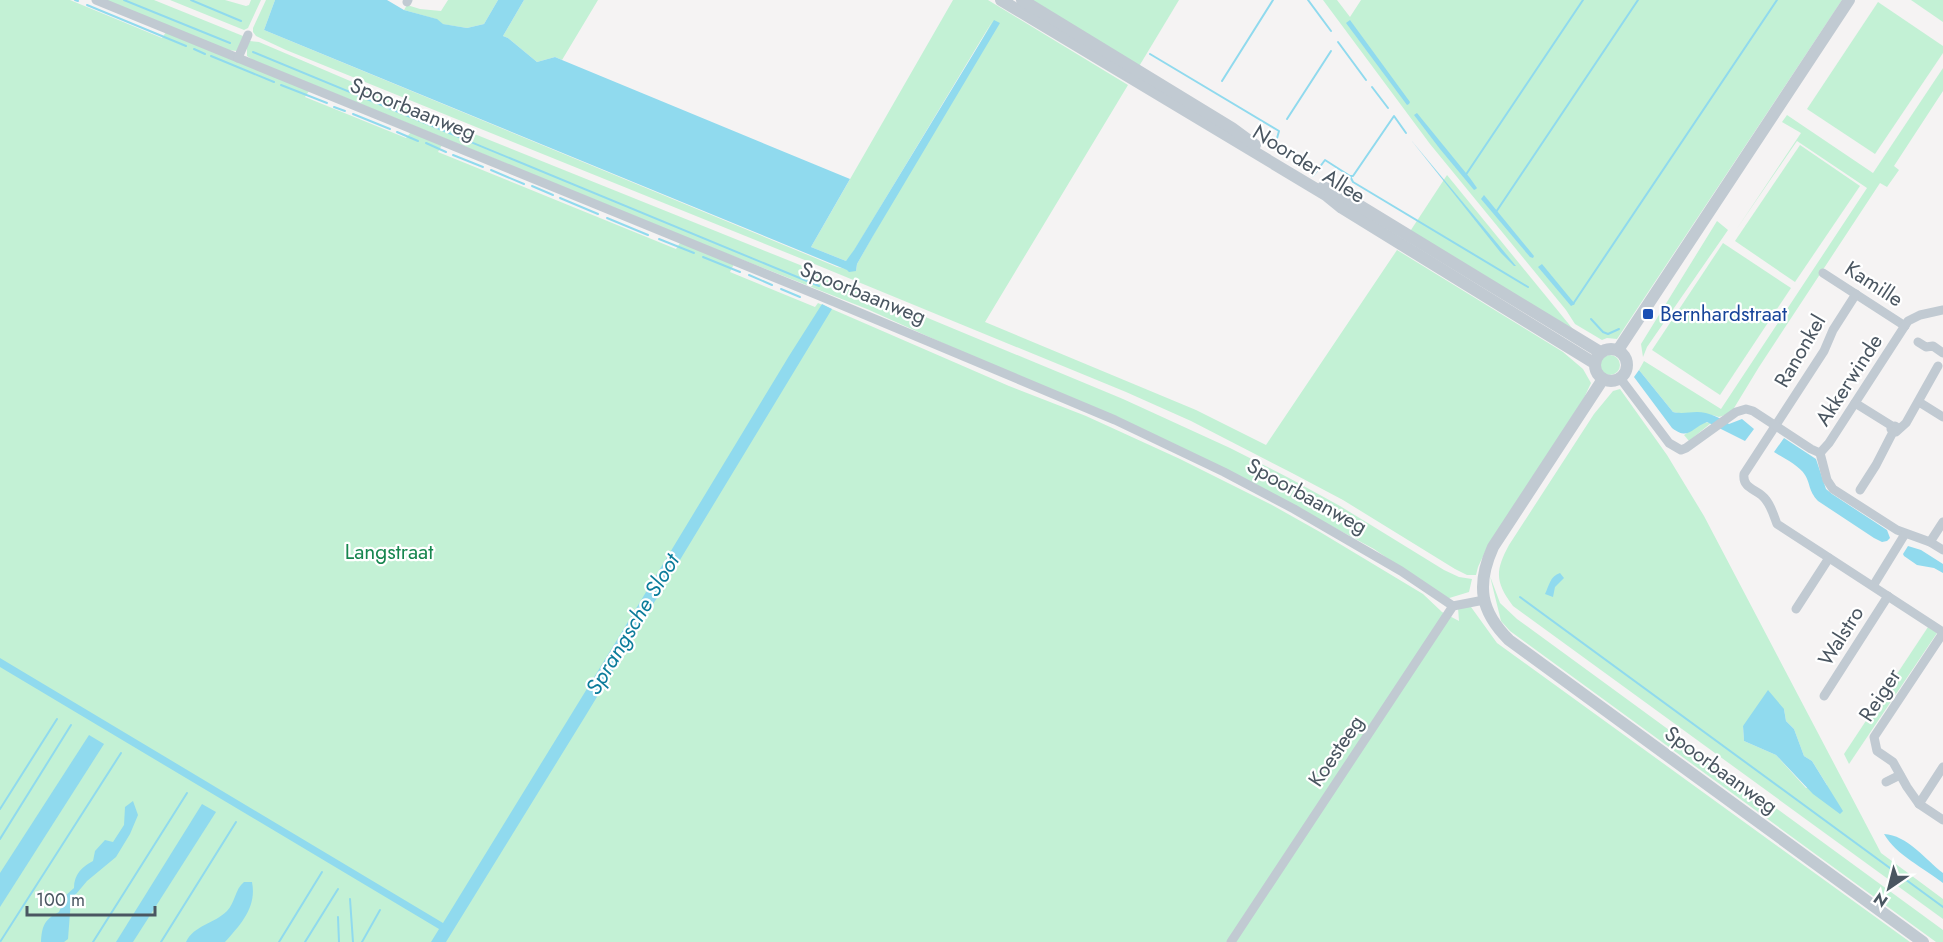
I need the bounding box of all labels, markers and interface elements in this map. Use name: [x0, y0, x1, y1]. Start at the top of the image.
street label: Spoorbaanweg: [346, 70, 480, 148]
street label: Noorder Allee: [1247, 117, 1371, 211]
street label: Spoorbaanweg: [796, 254, 930, 332]
street label: Kamille: [1839, 254, 1909, 314]
place label: Bernhardstraat: [1660, 299, 1787, 329]
marker: Bernhardstraat: [1641, 307, 1655, 321]
street label: Ranonkel: [1767, 309, 1833, 393]
street label: Akkerwinde: [1808, 328, 1890, 432]
street label: Spoorbaanweg: [1241, 451, 1373, 541]
park label: Langstraat: [345, 537, 433, 567]
water label: Sprangsche Sloot: [577, 546, 688, 701]
street label: Walstro: [1811, 600, 1871, 672]
street label: Reiger: [1852, 662, 1909, 728]
street label: Koesteeg: [1301, 709, 1371, 793]
street label: Spoorbaanweg: [1658, 719, 1784, 821]
north arrow: [1859, 858, 1919, 918]
scale bar: [27, 879, 154, 917]
text: 100 m: [36, 887, 85, 913]
text: N: [1869, 887, 1892, 913]

